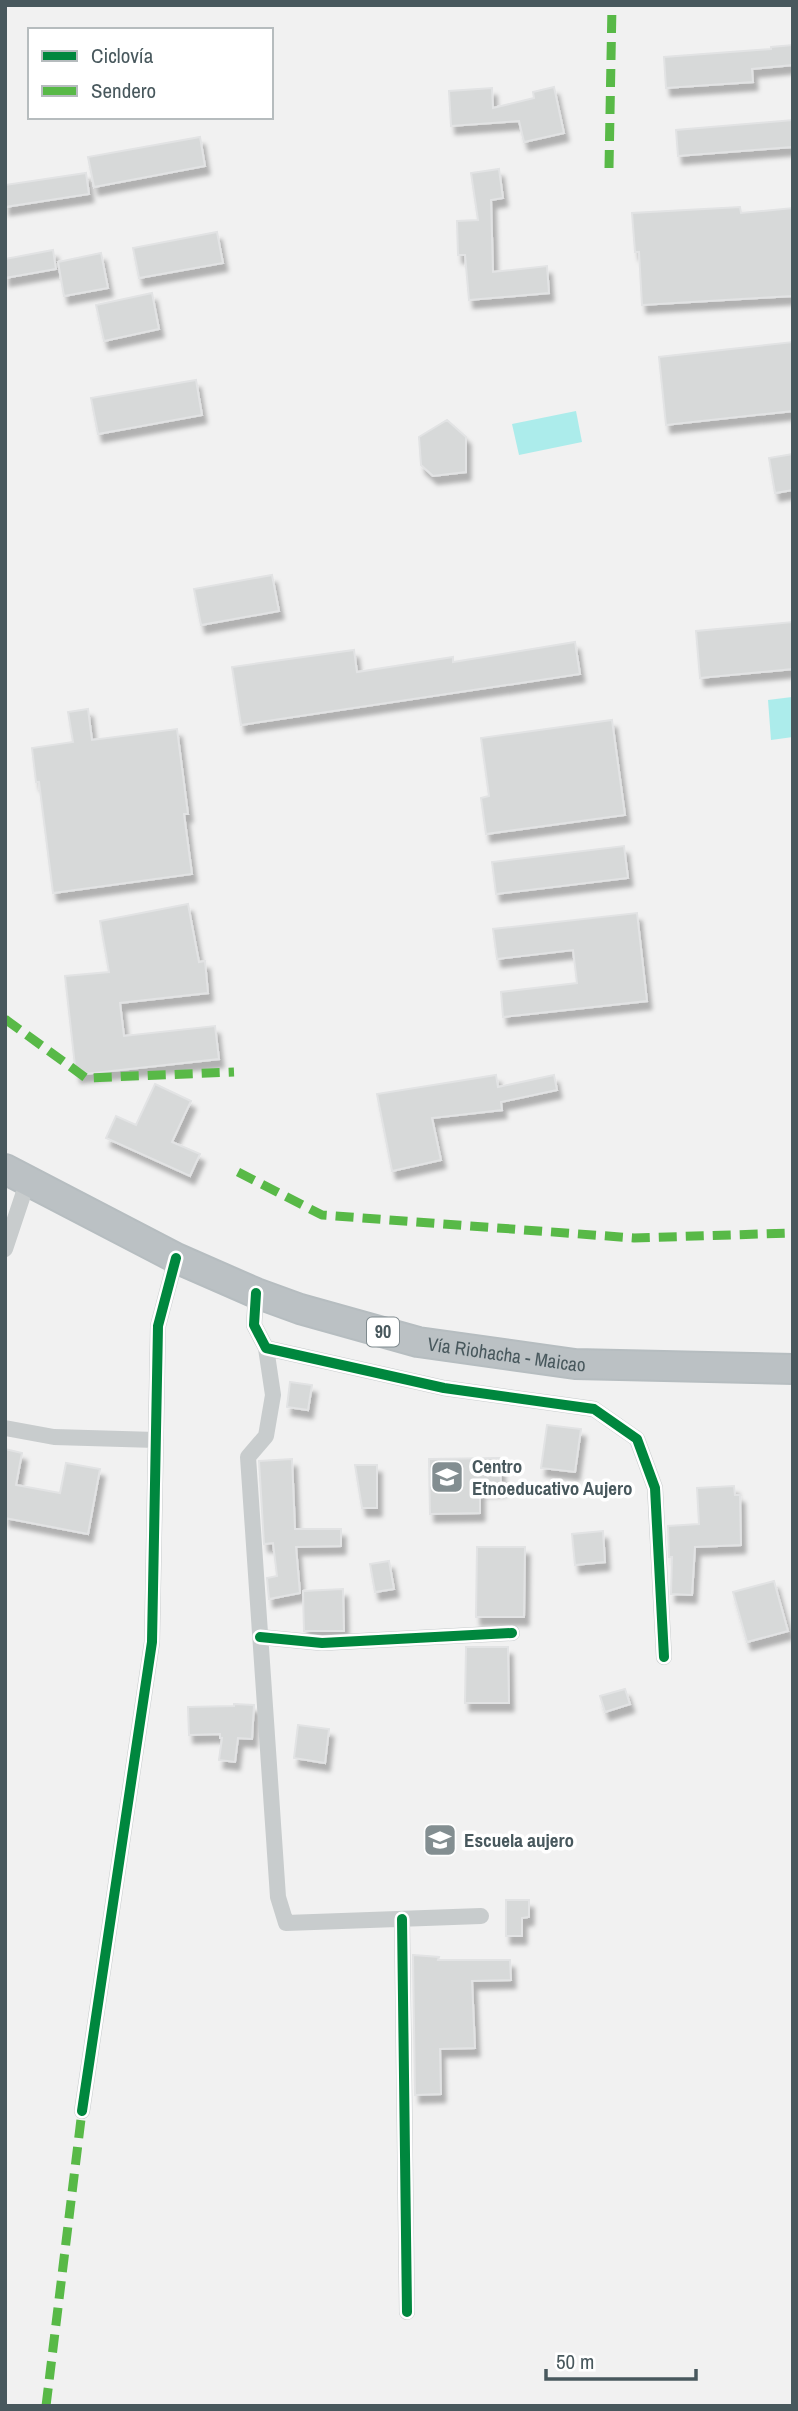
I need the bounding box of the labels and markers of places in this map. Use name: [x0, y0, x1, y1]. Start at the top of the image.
place label: Centro Etnoeducativo Aujero: [472, 1453, 632, 1501]
school or university icon: Centro Etnoeducativo Aujero: [428, 1458, 466, 1496]
school or university icon: Escuela aujero: [421, 1821, 459, 1859]
place label: Escuela aujero: [464, 1827, 574, 1853]

